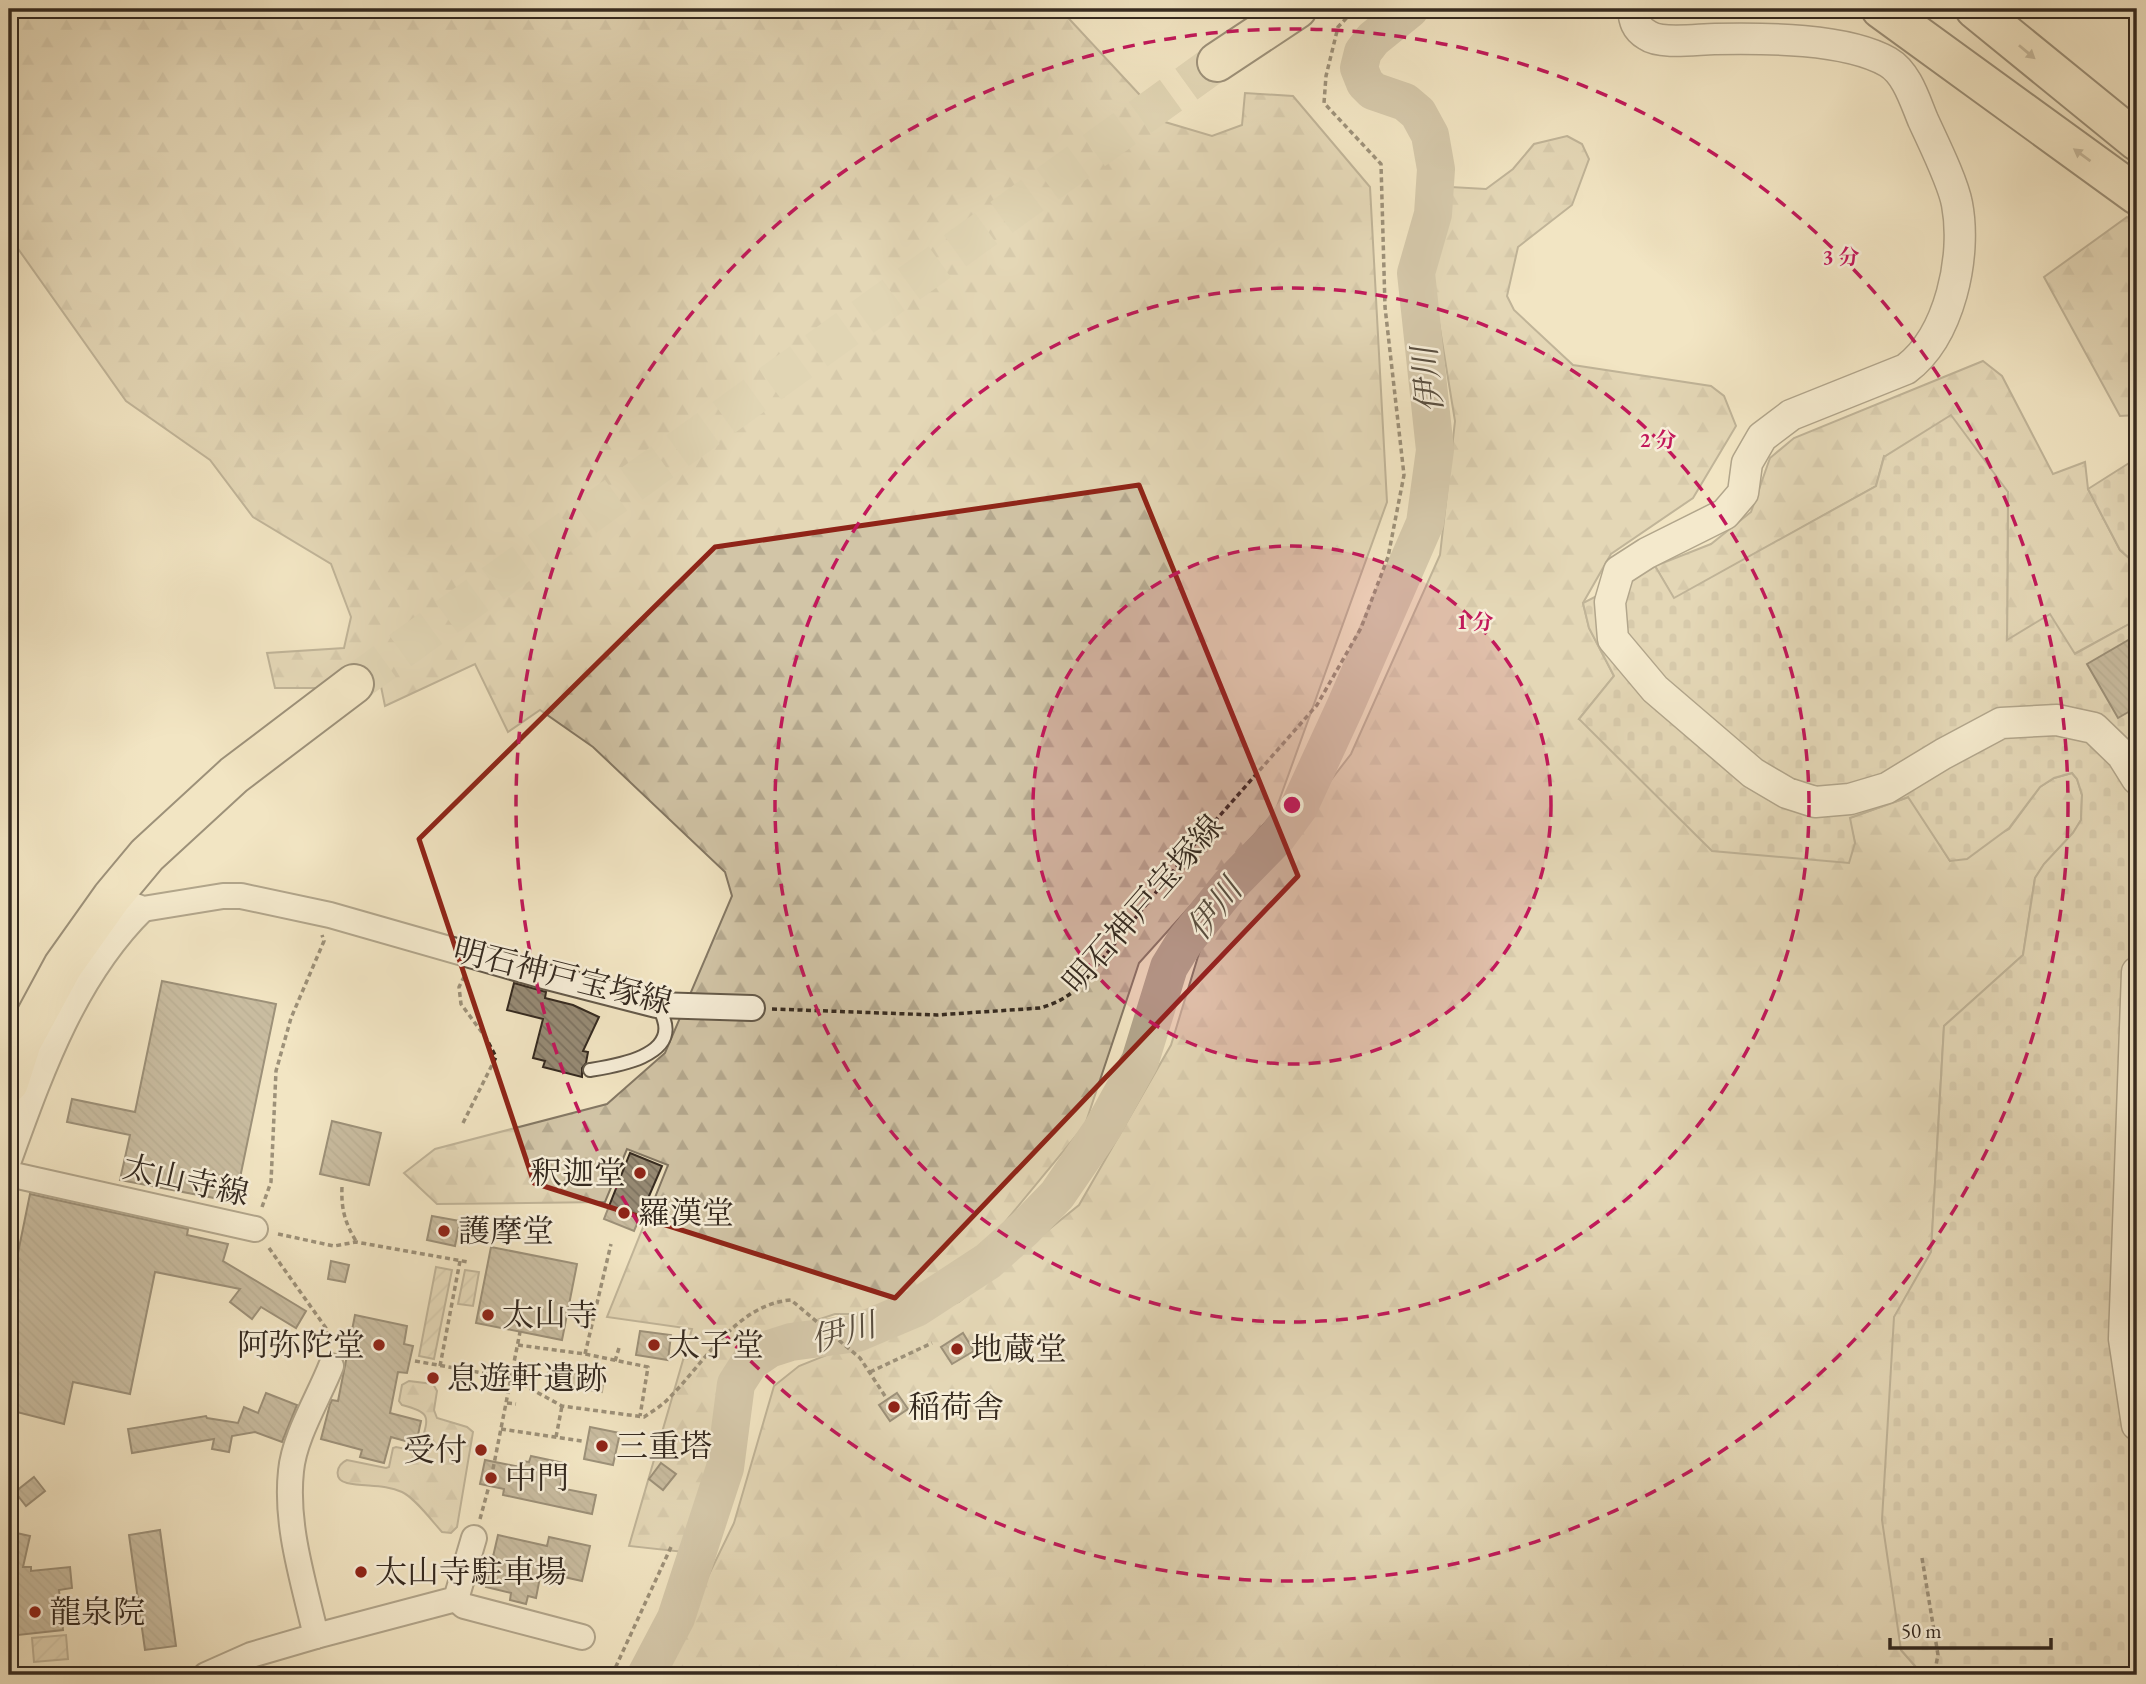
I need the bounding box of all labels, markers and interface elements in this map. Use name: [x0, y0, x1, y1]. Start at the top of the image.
one-way arrow: [2018, 45, 2036, 60]
one-way arrow: [2073, 148, 2091, 162]
text: 3 分: [1822, 243, 1860, 270]
water label: 伊川: [1402, 342, 1452, 415]
text: 2 分: [1639, 426, 1677, 453]
text: 1 分: [1456, 608, 1494, 635]
centre of rings: [1280, 793, 1304, 817]
street label: 明石神戸宝塚線: [1054, 806, 1232, 1002]
water label: 伊川: [1177, 867, 1253, 948]
street label: 明石神戸宝塚線: [449, 929, 677, 1023]
street label: 太山寺線: [119, 1145, 253, 1215]
place label: 釈迦堂: [530, 1152, 626, 1194]
marker: 釈迦堂: [632, 1165, 648, 1181]
place label: 羅漢堂: [638, 1192, 734, 1234]
marker: 羅漢堂: [616, 1205, 632, 1221]
place label: 護摩堂: [458, 1210, 554, 1252]
marker: 護摩堂: [436, 1223, 452, 1239]
place label: 太山寺: [502, 1294, 598, 1336]
water label: 伊川: [806, 1302, 883, 1361]
marker: 太山寺: [480, 1307, 496, 1323]
place label: 阿弥陀堂: [237, 1324, 365, 1366]
place label: 太子堂: [668, 1324, 764, 1366]
place label: 地蔵堂: [971, 1328, 1067, 1370]
marker: 阿弥陀堂: [371, 1337, 387, 1353]
marker: 太子堂: [646, 1337, 662, 1353]
marker: 地蔵堂: [949, 1341, 965, 1357]
place label: 息遊軒遺跡: [447, 1357, 607, 1399]
marker: 息遊軒遺跡: [425, 1370, 441, 1386]
place label: 稲荷舎: [908, 1386, 1004, 1428]
marker: 稲荷舎: [886, 1399, 902, 1415]
place label: 三重塔: [616, 1425, 712, 1467]
place label: 受付: [403, 1429, 467, 1471]
marker: 三重塔: [594, 1438, 610, 1454]
marker: 受付: [473, 1442, 489, 1458]
place label: 中門: [505, 1457, 569, 1499]
marker: 中門: [483, 1470, 499, 1486]
place label: 太山寺駐車場: [375, 1551, 567, 1593]
marker: 太山寺駐車場: [353, 1564, 369, 1580]
place label: 龍泉院: [49, 1591, 145, 1633]
marker: 龍泉院: [27, 1604, 43, 1620]
scale bar: [1890, 1607, 2052, 1651]
text: 50 m: [1901, 1617, 1942, 1644]

